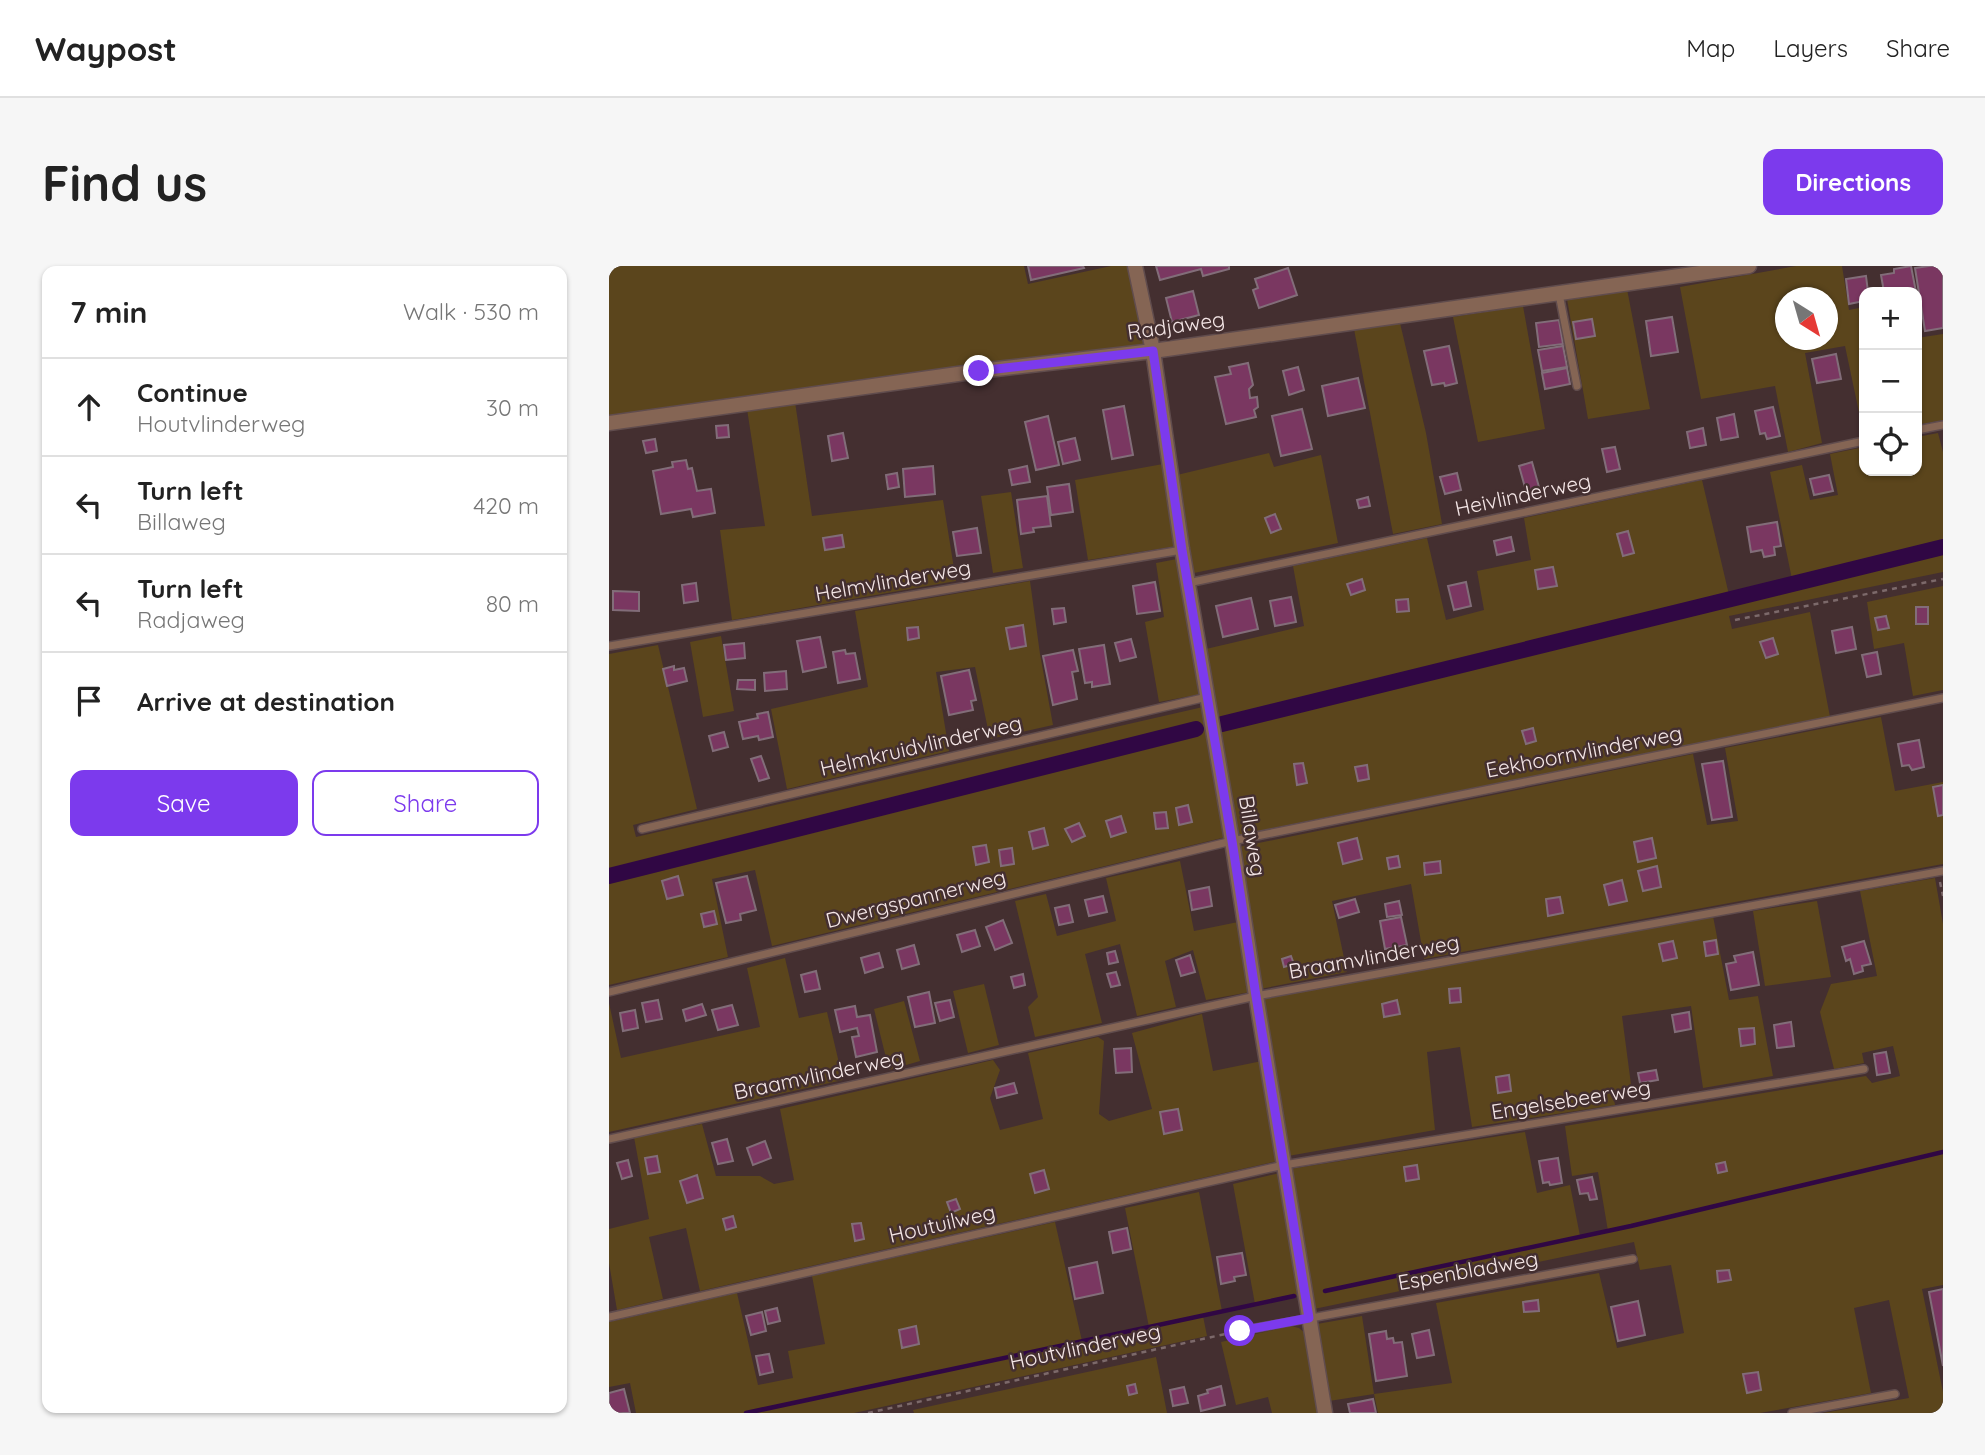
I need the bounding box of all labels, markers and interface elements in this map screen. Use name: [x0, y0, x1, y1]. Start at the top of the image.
text: Waypost: [35, 28, 177, 69]
text: Map: [1686, 33, 1735, 63]
text: Layers: [1773, 33, 1848, 63]
text: Share: [1886, 33, 1950, 63]
button: Directions: [1763, 149, 1943, 215]
text: Find us: [42, 152, 207, 213]
north arrow: [1775, 287, 1838, 350]
map controls: [1859, 287, 1922, 476]
button: +: [1859, 287, 1922, 350]
text: 7 min: [70, 293, 148, 331]
text: Walk · 530 m: [403, 297, 539, 326]
street label: Radjaweg: [1125, 305, 1226, 345]
button: −: [1859, 350, 1922, 413]
route end: [963, 355, 994, 386]
text: Continue: [137, 376, 248, 409]
icon: ahead: [70, 388, 108, 426]
text: 30 m: [486, 393, 539, 422]
text: Houtvlinderweg: [137, 409, 305, 438]
button: locate: [1859, 413, 1922, 476]
street label: Heivlinderweg: [1452, 467, 1593, 521]
text: Turn left: [137, 474, 244, 507]
icon: left: [70, 486, 108, 524]
text: 420 m: [473, 491, 539, 520]
text: Billaweg: [137, 507, 226, 536]
street label: Helmvlinderweg: [813, 554, 973, 607]
text: Turn left: [137, 572, 244, 605]
icon: left: [70, 584, 108, 622]
text: 80 m: [486, 589, 539, 618]
text: Radjaweg: [137, 605, 245, 634]
icon: arrive: [70, 682, 108, 720]
text: Arrive at destination: [137, 685, 395, 718]
street label: Helmkruidvlinderweg: [817, 709, 1024, 781]
street label: Eekhoornvlinderweg: [1484, 719, 1684, 783]
button: Save: [70, 770, 298, 836]
button: Share: [312, 770, 539, 836]
street label: Billaweg: [1234, 794, 1272, 878]
street label: Dwergspannerweg: [823, 863, 1008, 933]
street label: Braamvlinderweg: [1286, 928, 1461, 984]
street label: Braamvlinderweg: [731, 1043, 906, 1105]
street label: Engelsebeerweg: [1489, 1074, 1653, 1124]
street label: Houtuilweg: [886, 1198, 998, 1248]
street label: Espenbladweg: [1396, 1245, 1540, 1295]
route start: [1224, 1315, 1255, 1346]
street label: Houtvlinderweg: [1007, 1317, 1163, 1375]

